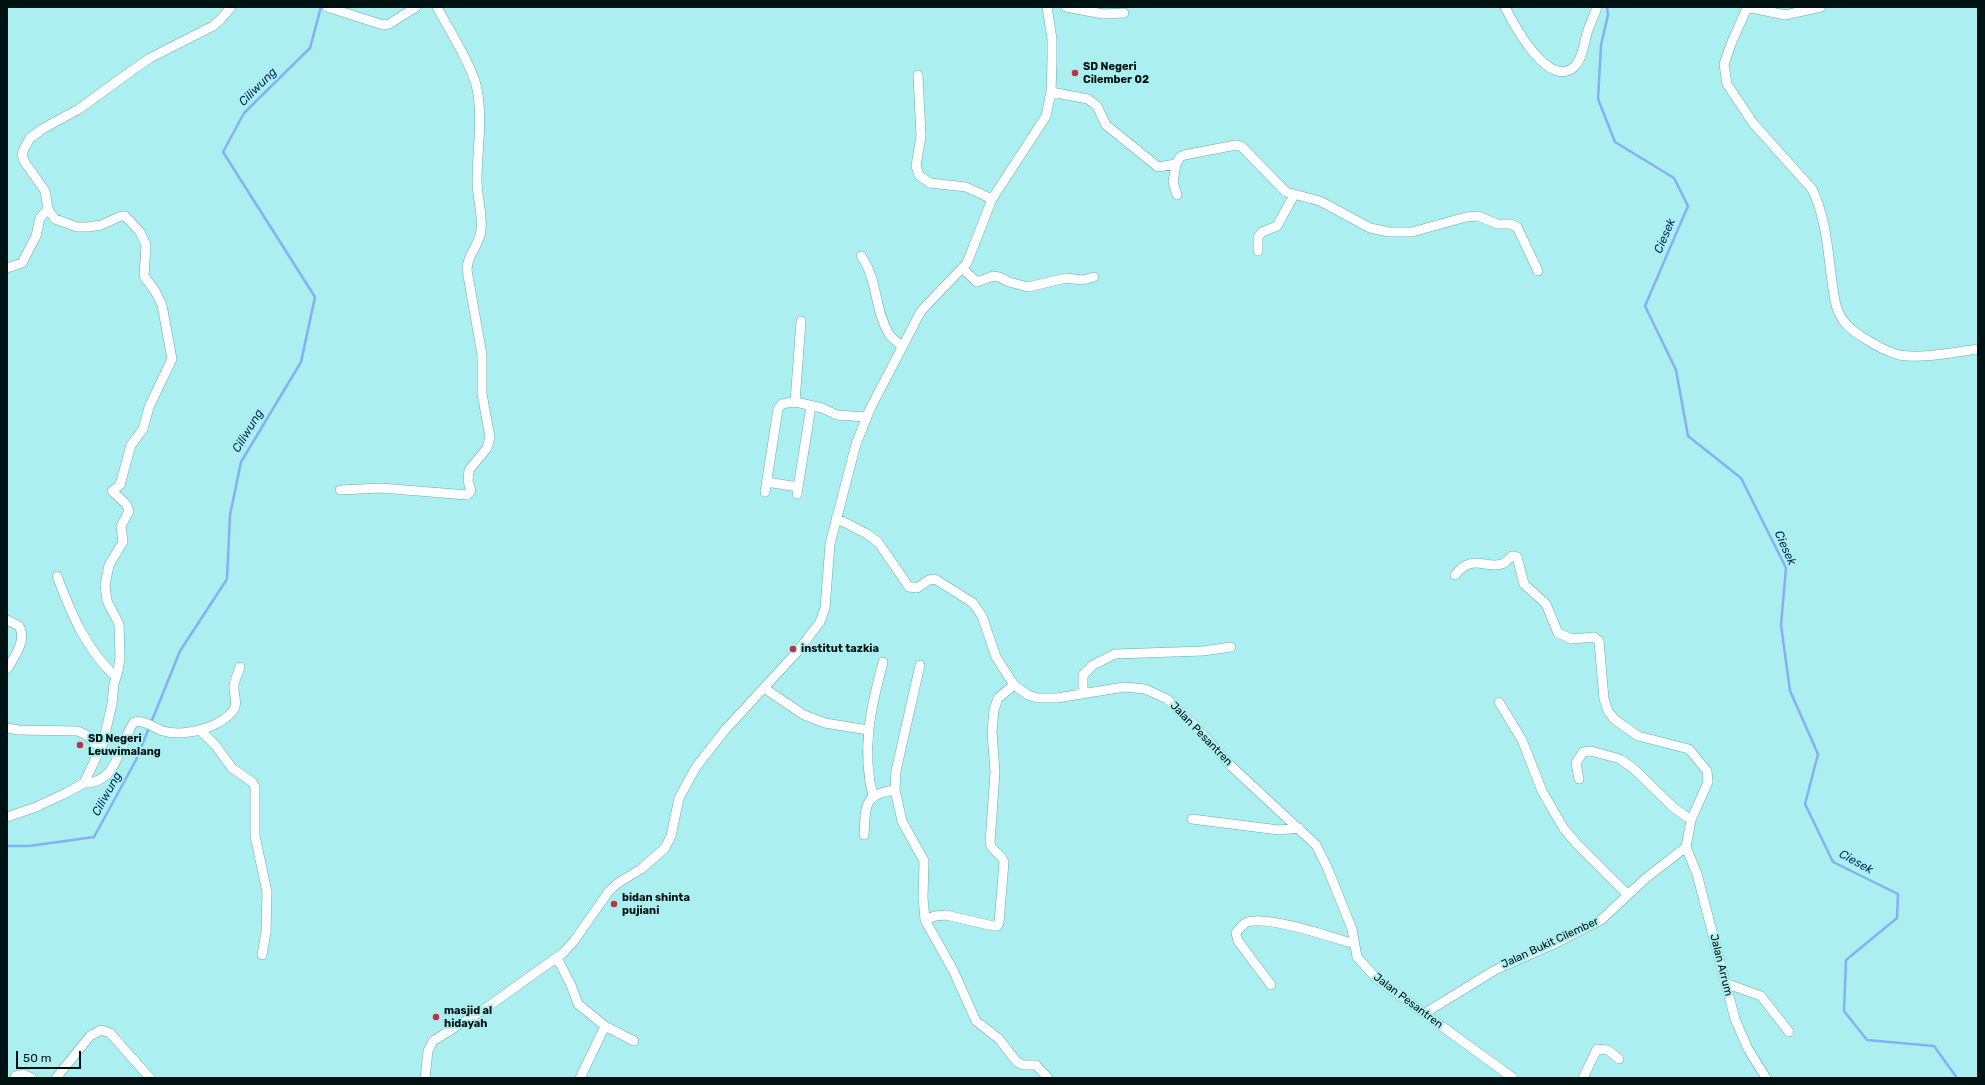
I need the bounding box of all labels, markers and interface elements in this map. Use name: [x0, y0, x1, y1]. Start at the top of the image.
place label: SD Negeri Cilember 02: [1083, 60, 1149, 86]
water label: Ciliwung: [236, 65, 280, 109]
marker: SD Negeri Cilember 02: [1070, 68, 1080, 78]
water label: Ciesek: [1651, 216, 1679, 256]
water label: Ciliwung: [229, 407, 267, 455]
water label: Ciesek: [1771, 528, 1799, 568]
place label: institut tazkia: [801, 642, 879, 656]
marker: institut tazkia: [788, 644, 798, 654]
street label: Jalan Pesantren: [1167, 699, 1235, 769]
place label: SD Negeri Leuwimalang: [88, 732, 161, 758]
marker: SD Negeri Leuwimalang: [75, 740, 85, 750]
water label: Ciliwung: [89, 770, 125, 818]
water label: Ciesek: [1837, 847, 1875, 877]
place label: bidan shinta pujiani: [622, 891, 690, 917]
marker: bidan shinta pujiani: [609, 899, 619, 909]
street label: Jalan Bukit Cilember: [1499, 915, 1601, 971]
street label: Jalan Arrum: [1707, 933, 1735, 997]
street label: Jalan Pesantren: [1371, 971, 1445, 1031]
place label: masjid al hidayah: [444, 1004, 492, 1030]
marker: masjid al hidayah: [431, 1012, 441, 1022]
scale bar: [18, 1043, 83, 1069]
text: 50 m: [23, 1051, 51, 1065]

